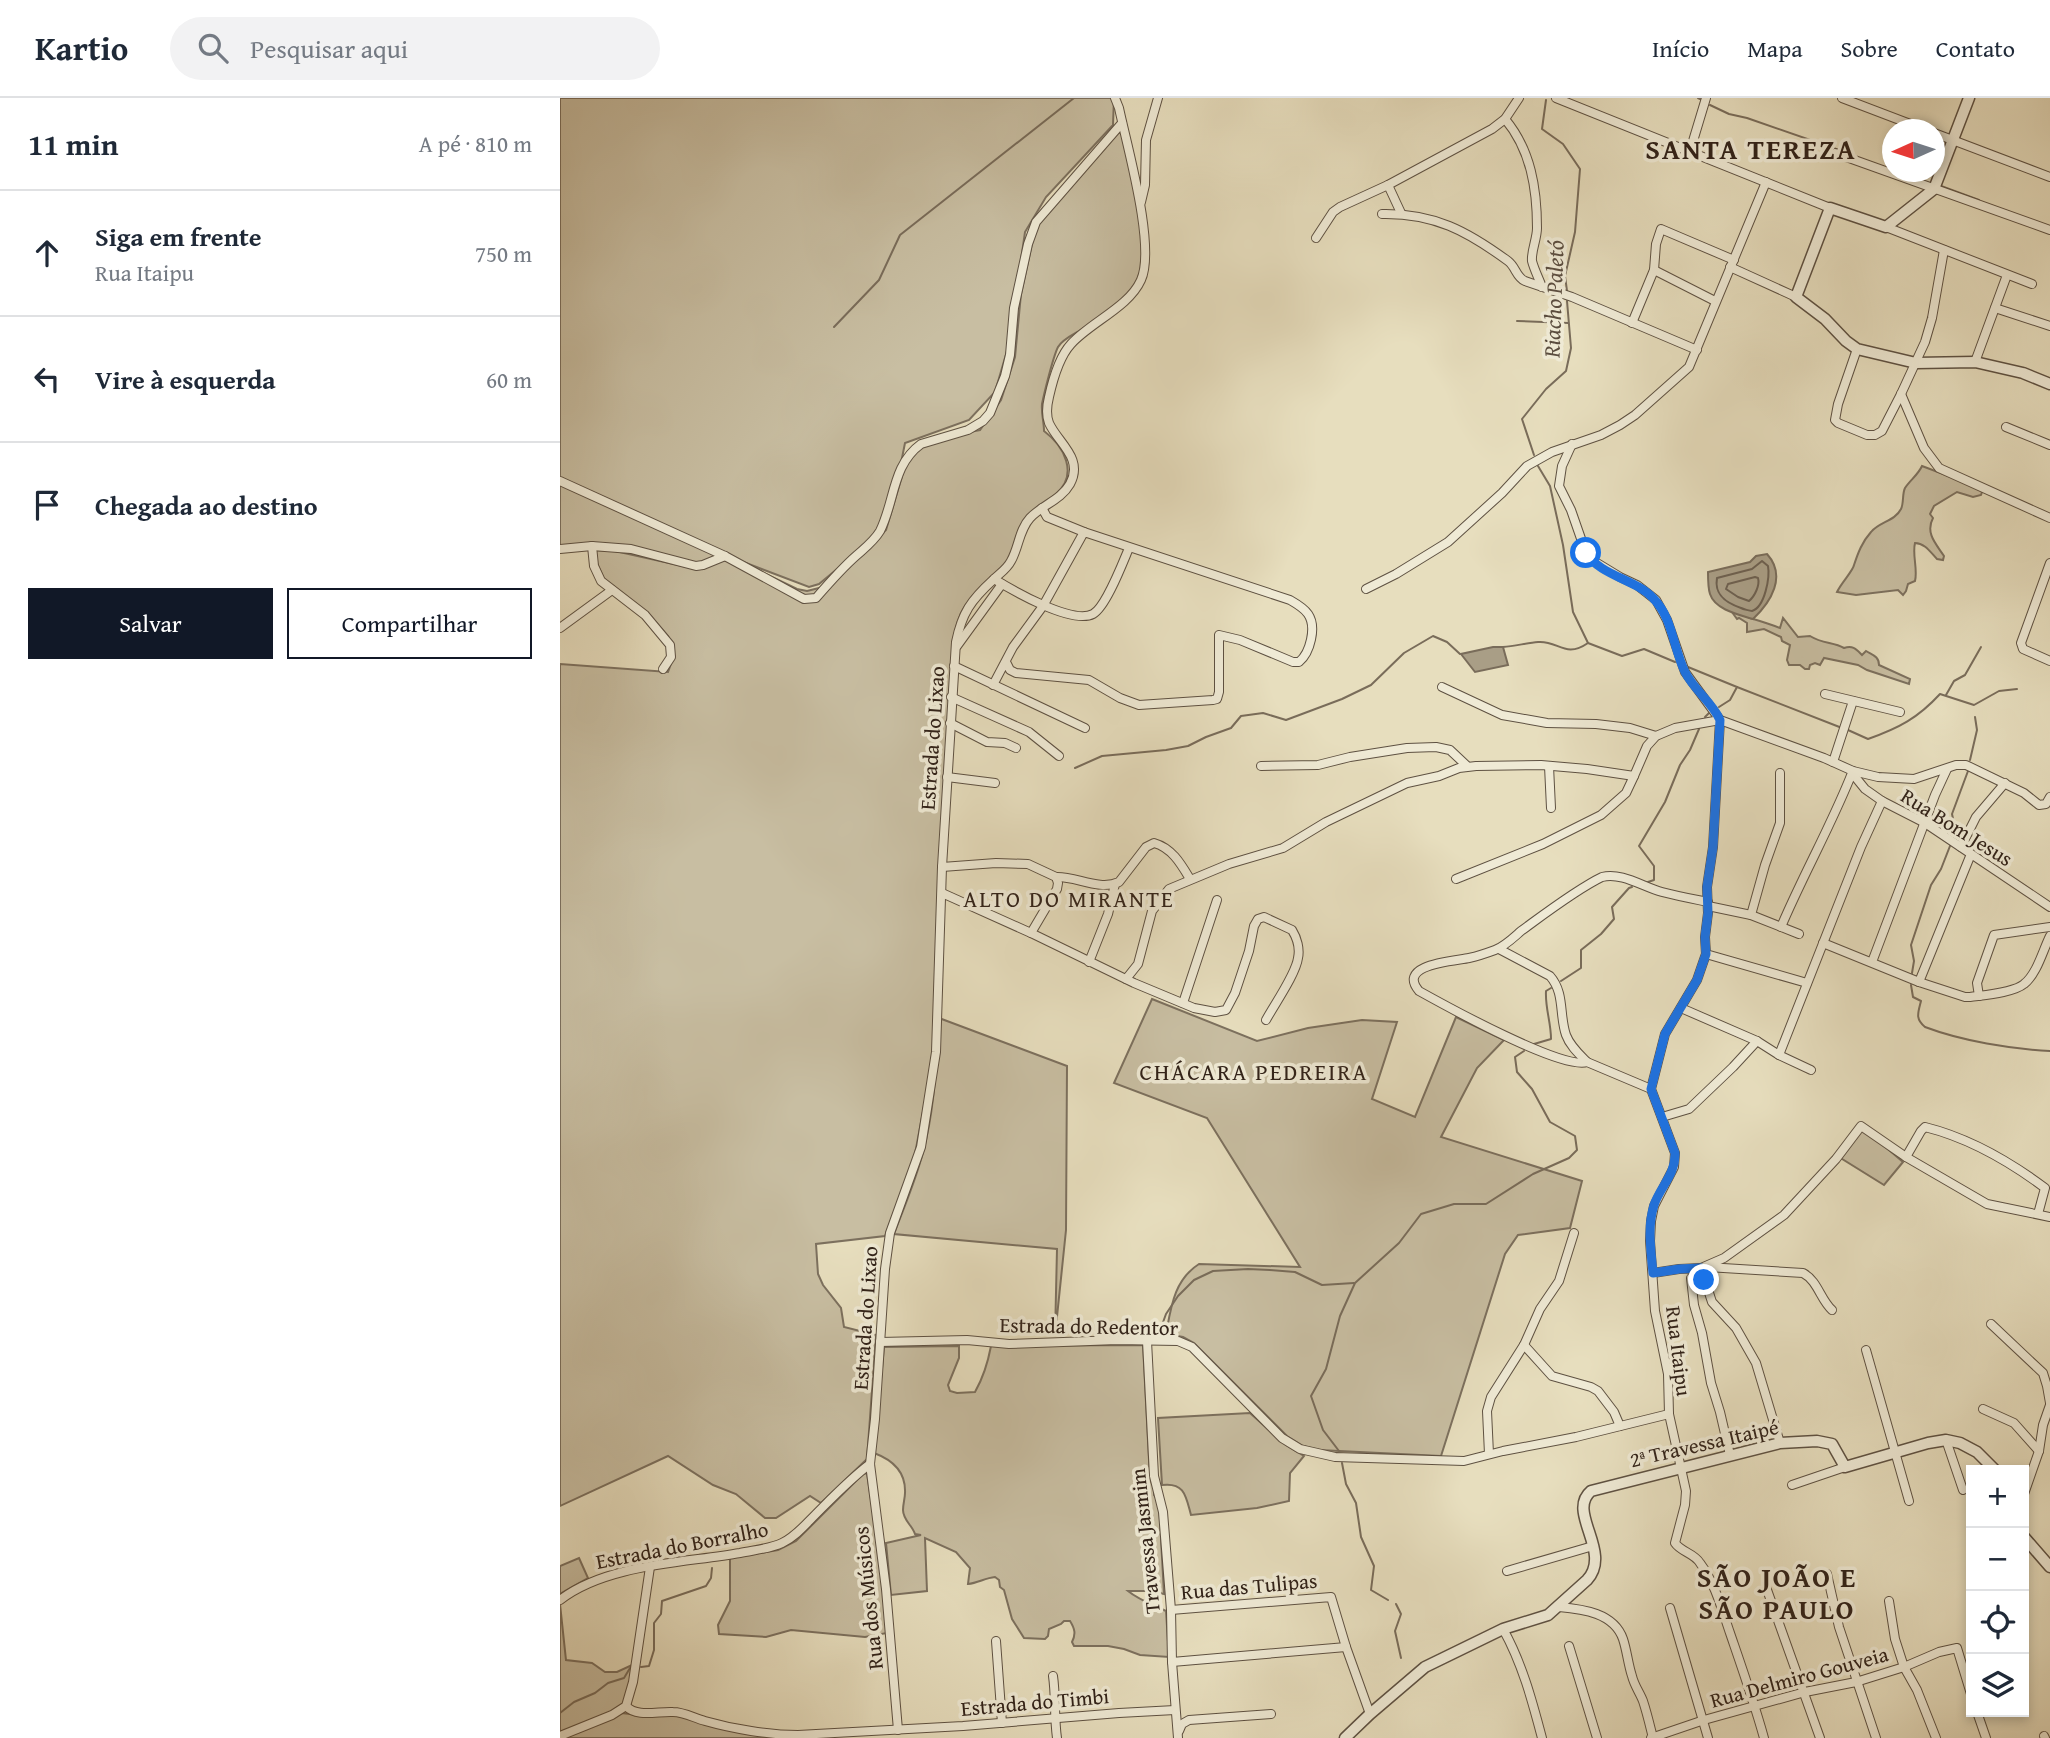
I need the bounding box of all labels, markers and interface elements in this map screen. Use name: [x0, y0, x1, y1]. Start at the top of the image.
search box: [170, 17, 660, 80]
text: Kartio: [35, 24, 128, 72]
icon: search: [194, 29, 232, 67]
text: Pesquisar aqui: [250, 29, 408, 68]
text: Início: [1652, 31, 1709, 66]
text: Mapa: [1747, 31, 1803, 66]
text: Sobre: [1841, 31, 1898, 66]
text: Contato: [1936, 31, 2015, 66]
north arrow: [1882, 119, 1945, 182]
text: 11 min: [28, 122, 118, 166]
text: A pé · 810 m: [419, 127, 532, 160]
district label: SANTA TEREZA: [1645, 128, 1857, 169]
text: Siga em frente: [95, 217, 262, 256]
icon: ahead: [28, 234, 66, 272]
text: 750 m: [475, 237, 532, 270]
water label: Riacho Paletó: [1534, 239, 1572, 359]
text: Rua Itaipu: [95, 256, 194, 289]
icon: left: [28, 360, 66, 398]
text: Vire à esquerda: [95, 360, 276, 399]
text: 60 m: [486, 363, 532, 396]
icon: arrive: [28, 486, 66, 524]
text: Chegada ao destino: [95, 486, 318, 525]
route start: [1570, 537, 1601, 568]
button: Salvar: [28, 588, 273, 659]
button: Compartilhar: [287, 588, 532, 659]
street label: Estrada do Lixao: [911, 665, 953, 811]
street label: Rua Bom Jesus: [1895, 780, 2019, 874]
district label: ALTO DO MIRANTE: [963, 882, 1175, 915]
district label: CHÁCARA PEDREIRA: [1140, 1055, 1368, 1088]
street label: Estrada do Lixao: [844, 1245, 886, 1391]
route end: [1688, 1264, 1719, 1295]
street label: Rua Itaipu: [1658, 1304, 1700, 1398]
street label: Estrada do Redentor: [999, 1309, 1179, 1343]
street label: 2ª Travessa Itaipé: [1626, 1411, 1782, 1475]
map controls: [1966, 1465, 2029, 1717]
button: +: [1966, 1465, 2029, 1528]
street label: Travessa Jasmim: [1122, 1467, 1168, 1615]
street label: Estrada do Borralho: [593, 1513, 771, 1577]
street label: Rua dos Músicos: [845, 1525, 891, 1671]
button: −: [1966, 1528, 2029, 1591]
district label: SÃO JOÃO E SÃO PAULO: [1697, 1556, 1857, 1629]
street label: Rua das Tulipas: [1180, 1565, 1318, 1607]
button: locate: [1966, 1591, 2029, 1654]
street label: Rua Delmiro Gouveia: [1706, 1638, 1892, 1716]
button: layers: [1966, 1654, 2029, 1717]
street label: Estrada do Timbi: [960, 1680, 1110, 1724]

